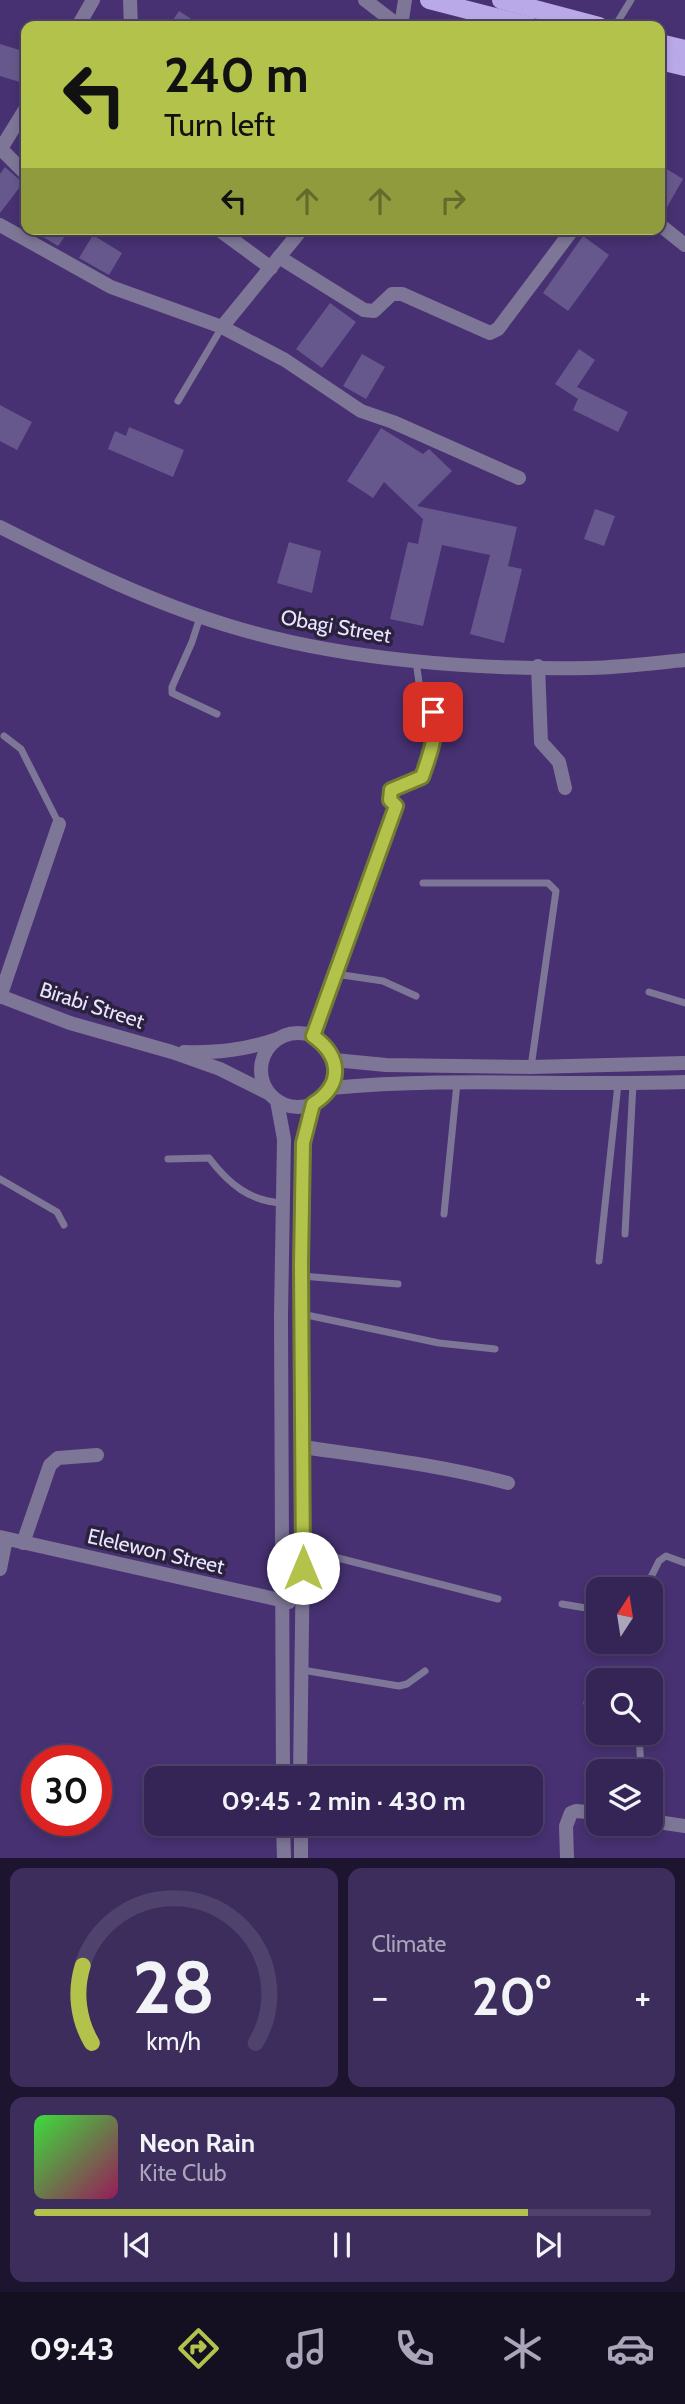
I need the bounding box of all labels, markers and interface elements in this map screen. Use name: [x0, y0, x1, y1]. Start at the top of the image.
text: 240 m: [164, 45, 309, 104]
icon: left: [49, 49, 140, 140]
text: Turn left: [164, 105, 275, 144]
icon: left: [215, 182, 253, 220]
icon: ahead: [288, 182, 326, 220]
icon: ahead: [361, 182, 399, 220]
icon: right: [434, 182, 472, 220]
street label: Obagi Street: [279, 604, 393, 648]
pin: [403, 682, 463, 742]
icon: arrive: [414, 693, 452, 731]
street label: Birabi Street: [37, 976, 147, 1034]
street label: Elelewon Street: [85, 1523, 227, 1579]
position arrow: [266, 1531, 340, 1605]
north arrow: [586, 1577, 663, 1654]
map controls: [586, 1577, 663, 1836]
button: search: [586, 1668, 663, 1745]
speed limit sign: 30: [21, 1745, 112, 1836]
button: layers: [586, 1759, 663, 1836]
text: 09:45 · 2 min · 430 m: [221, 1785, 466, 1817]
text: Climate: [372, 1930, 446, 1958]
text: 28: [133, 1944, 215, 2032]
text: 20°: [472, 1965, 551, 2028]
text: −: [372, 1973, 388, 2020]
text: +: [634, 1973, 651, 2020]
text: km/h: [146, 2026, 201, 2056]
text: Neon Rain: [139, 2127, 255, 2159]
text: Kite Club: [139, 2159, 226, 2187]
icon: previous: [118, 2226, 156, 2264]
icon: pause: [323, 2226, 361, 2264]
icon: next: [529, 2226, 567, 2264]
icon: directions: [174, 2324, 223, 2373]
icon: music: [282, 2324, 331, 2373]
icon: phone: [390, 2324, 439, 2373]
icon: climate: [498, 2324, 547, 2373]
icon: car: [606, 2324, 655, 2373]
text: 09:43: [30, 2329, 114, 2368]

